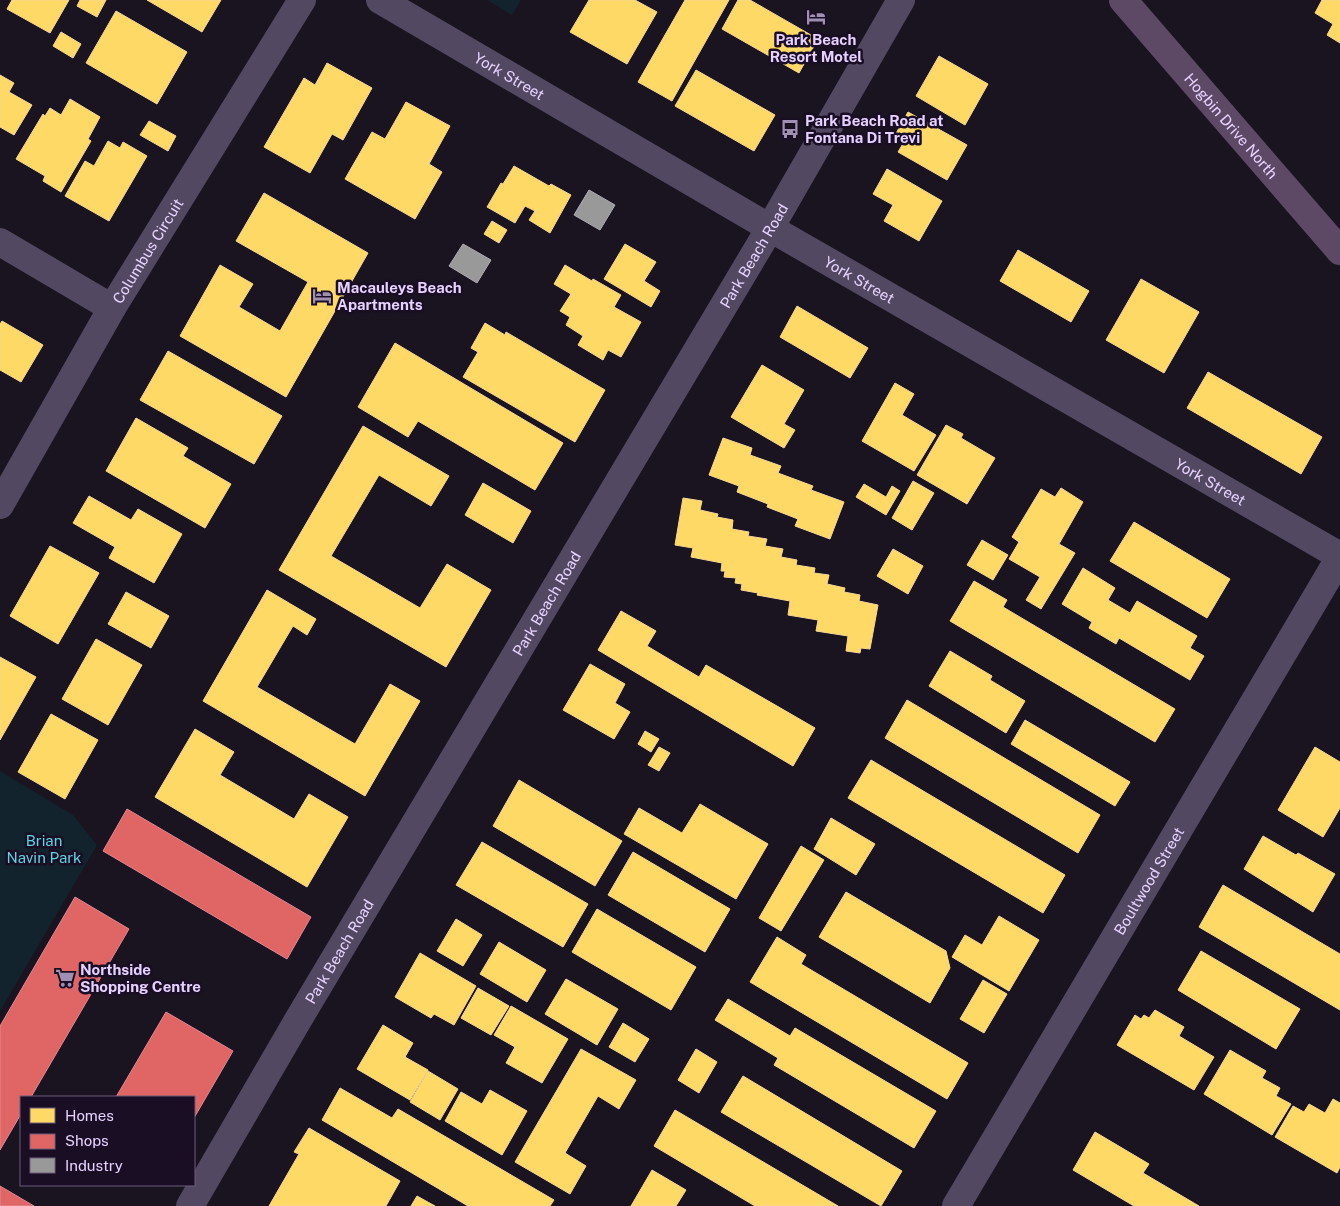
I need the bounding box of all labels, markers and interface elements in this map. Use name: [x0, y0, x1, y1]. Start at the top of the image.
hotel icon: Park Beach Resort Motel: [805, 6, 827, 28]
place label: Park Beach Resort Motel: [770, 31, 862, 65]
street label: York Street: [471, 49, 548, 103]
street label: Hogbin Drive North: [1181, 69, 1282, 182]
place label: Park Beach Road at Fontana Di Trevi: [805, 112, 943, 146]
bus stop icon: Park Beach Road at Fontana Di Trevi: [779, 118, 801, 140]
street label: Columbus Circuit: [109, 195, 186, 306]
street label: Park Beach Road: [716, 200, 791, 311]
street label: York Street: [821, 253, 898, 307]
place label: Macauleys Beach Apartments: [337, 279, 462, 313]
hotel icon: Macauleys Beach Apartments: [311, 285, 333, 307]
street label: York Street: [1172, 455, 1249, 509]
street label: Park Beach Road: [509, 548, 584, 659]
street label: Boultwood Street: [1110, 824, 1187, 938]
park label: Brian Navin Park: [7, 832, 81, 866]
street label: Park Beach Road: [301, 896, 377, 1007]
place label: Northside Shopping Centre: [80, 961, 201, 995]
supermarket icon: Northside Shopping Centre: [54, 967, 76, 989]
legend: [20, 1096, 195, 1186]
text: Homes: [65, 1107, 114, 1124]
text: Shops: [65, 1132, 109, 1149]
text: Industry: [65, 1157, 123, 1174]

